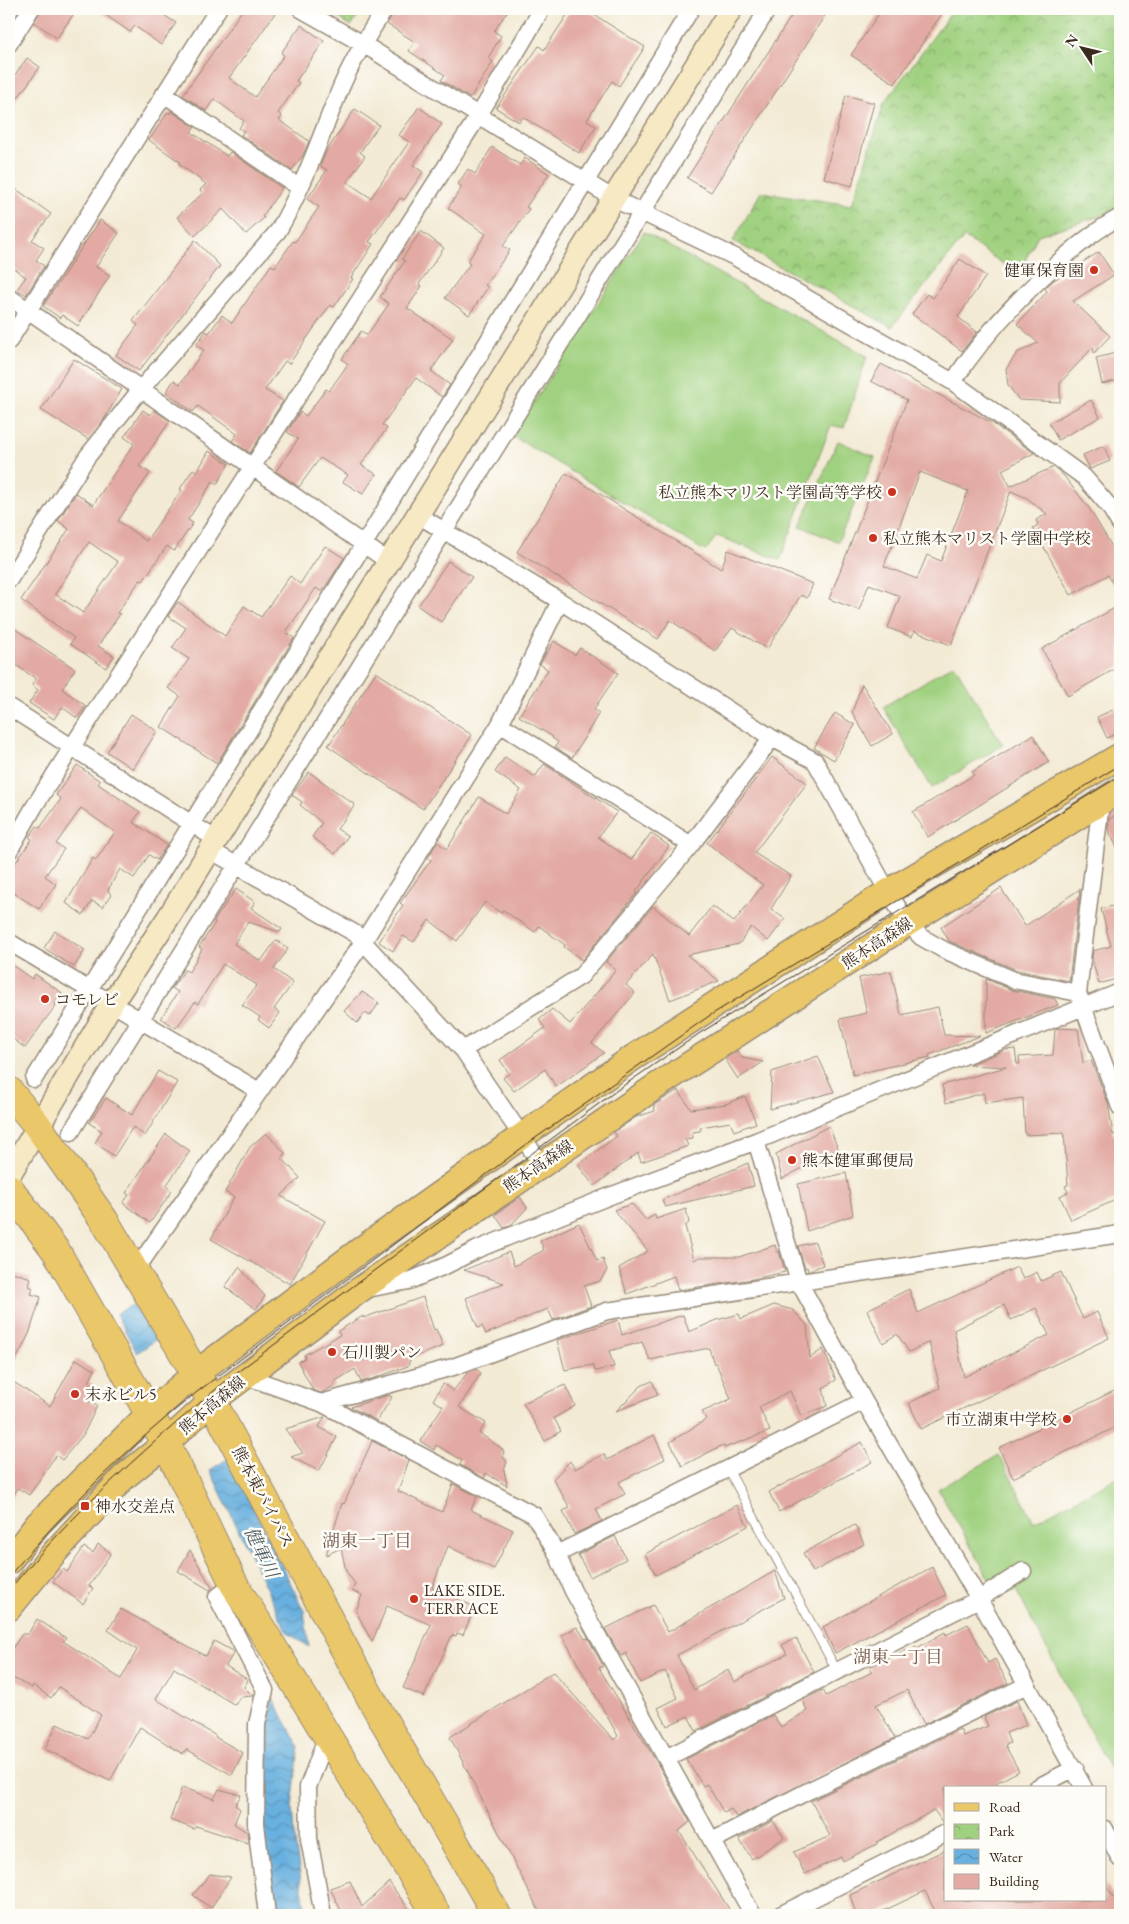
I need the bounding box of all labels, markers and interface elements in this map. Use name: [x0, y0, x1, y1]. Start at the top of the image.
north arrow: [1056, 22, 1106, 72]
text: N: [1061, 30, 1082, 50]
place label: 健軍保育園: [1004, 260, 1084, 281]
marker: 健軍保育園: [1088, 264, 1100, 276]
place label: 私立熊本マリスト学園高等学校: [658, 482, 882, 503]
marker: 私立熊本マリスト学園高等学校: [886, 486, 898, 498]
place label: 私立熊本マリスト学園中学校: [883, 528, 1091, 549]
marker: 私立熊本マリスト学園中学校: [867, 532, 879, 544]
street label: 熊本高森線: [838, 912, 916, 974]
place label: コモレビ: [55, 989, 119, 1010]
marker: コモレビ: [39, 993, 51, 1005]
street label: 熊本高森線: [499, 1135, 577, 1197]
place label: 熊本健軍郵便局: [802, 1150, 914, 1171]
marker: 熊本健軍郵便局: [786, 1154, 798, 1166]
place label: 石川製パン: [342, 1342, 422, 1363]
marker: 石川製パン: [326, 1346, 338, 1358]
street label: 熊本高森線: [175, 1371, 249, 1439]
place label: 末永ビル5: [85, 1384, 157, 1405]
marker: 末永ビル5: [69, 1388, 81, 1400]
place label: 市立湖東中学校: [945, 1409, 1057, 1430]
marker: 市立湖東中学校: [1061, 1413, 1073, 1425]
street label: 熊本東バイパス: [228, 1443, 298, 1551]
place label: 神水交差点: [95, 1496, 175, 1517]
marker: 神水交差点: [79, 1500, 91, 1512]
water label: 健軍川: [240, 1523, 285, 1583]
district label: 湖東一丁目: [322, 1529, 412, 1552]
place label: LAKE SIDE. TERRACE: [424, 1580, 505, 1619]
marker: LAKE SIDE. TERRACE: [408, 1593, 420, 1605]
district label: 湖東一丁目: [853, 1645, 943, 1668]
legend: [944, 1786, 1106, 1902]
text: Road: [989, 1797, 1021, 1816]
text: Park: [989, 1821, 1016, 1840]
text: Water: [989, 1847, 1023, 1866]
text: Building: [989, 1871, 1039, 1890]

